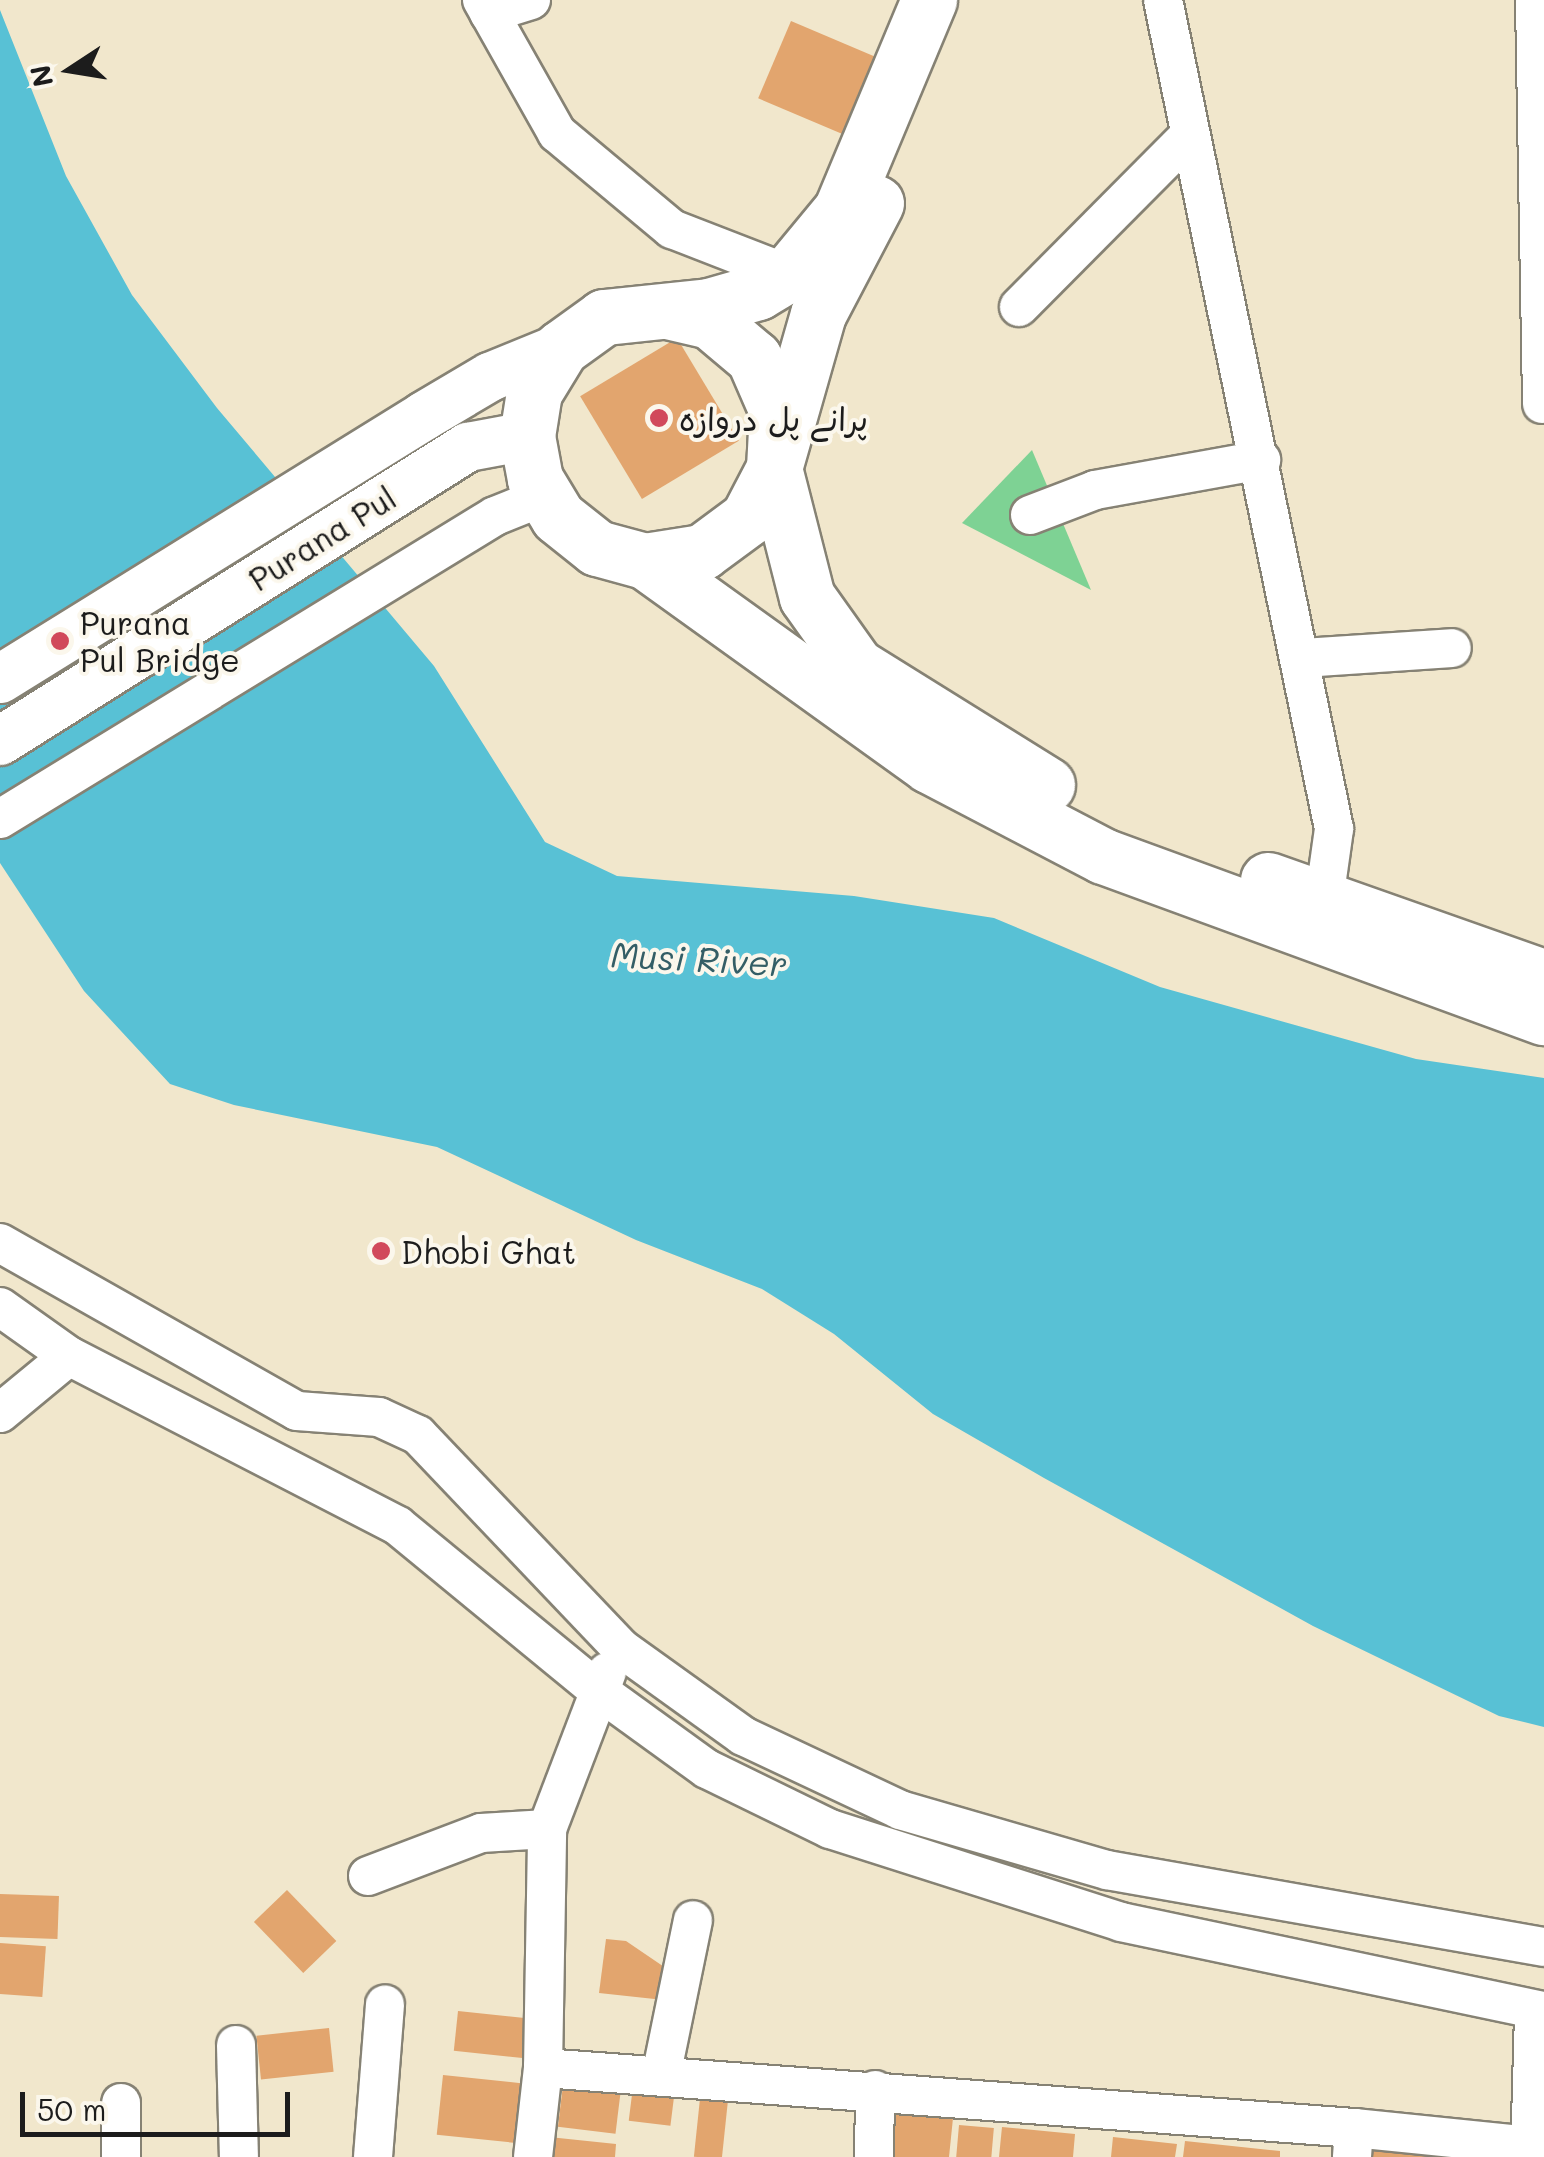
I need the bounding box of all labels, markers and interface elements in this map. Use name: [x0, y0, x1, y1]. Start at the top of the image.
north arrow: [20, 20, 120, 120]
text: N: [21, 62, 60, 90]
place label: پرانے پل دروازہ: [679, 399, 868, 437]
marker: پرانے پل دروازہ: [648, 407, 670, 429]
street label: Purana Pul: [241, 478, 403, 598]
place label: Purana Pul Bridge: [80, 604, 240, 679]
marker: Purana Pul Bridge: [49, 630, 71, 652]
water label: Musi River: [610, 932, 788, 984]
place label: Dhobi Ghat: [401, 1232, 576, 1270]
marker: Dhobi Ghat: [370, 1240, 392, 1262]
scale bar: [25, 2072, 295, 2134]
text: 50 m: [37, 2089, 107, 2129]

